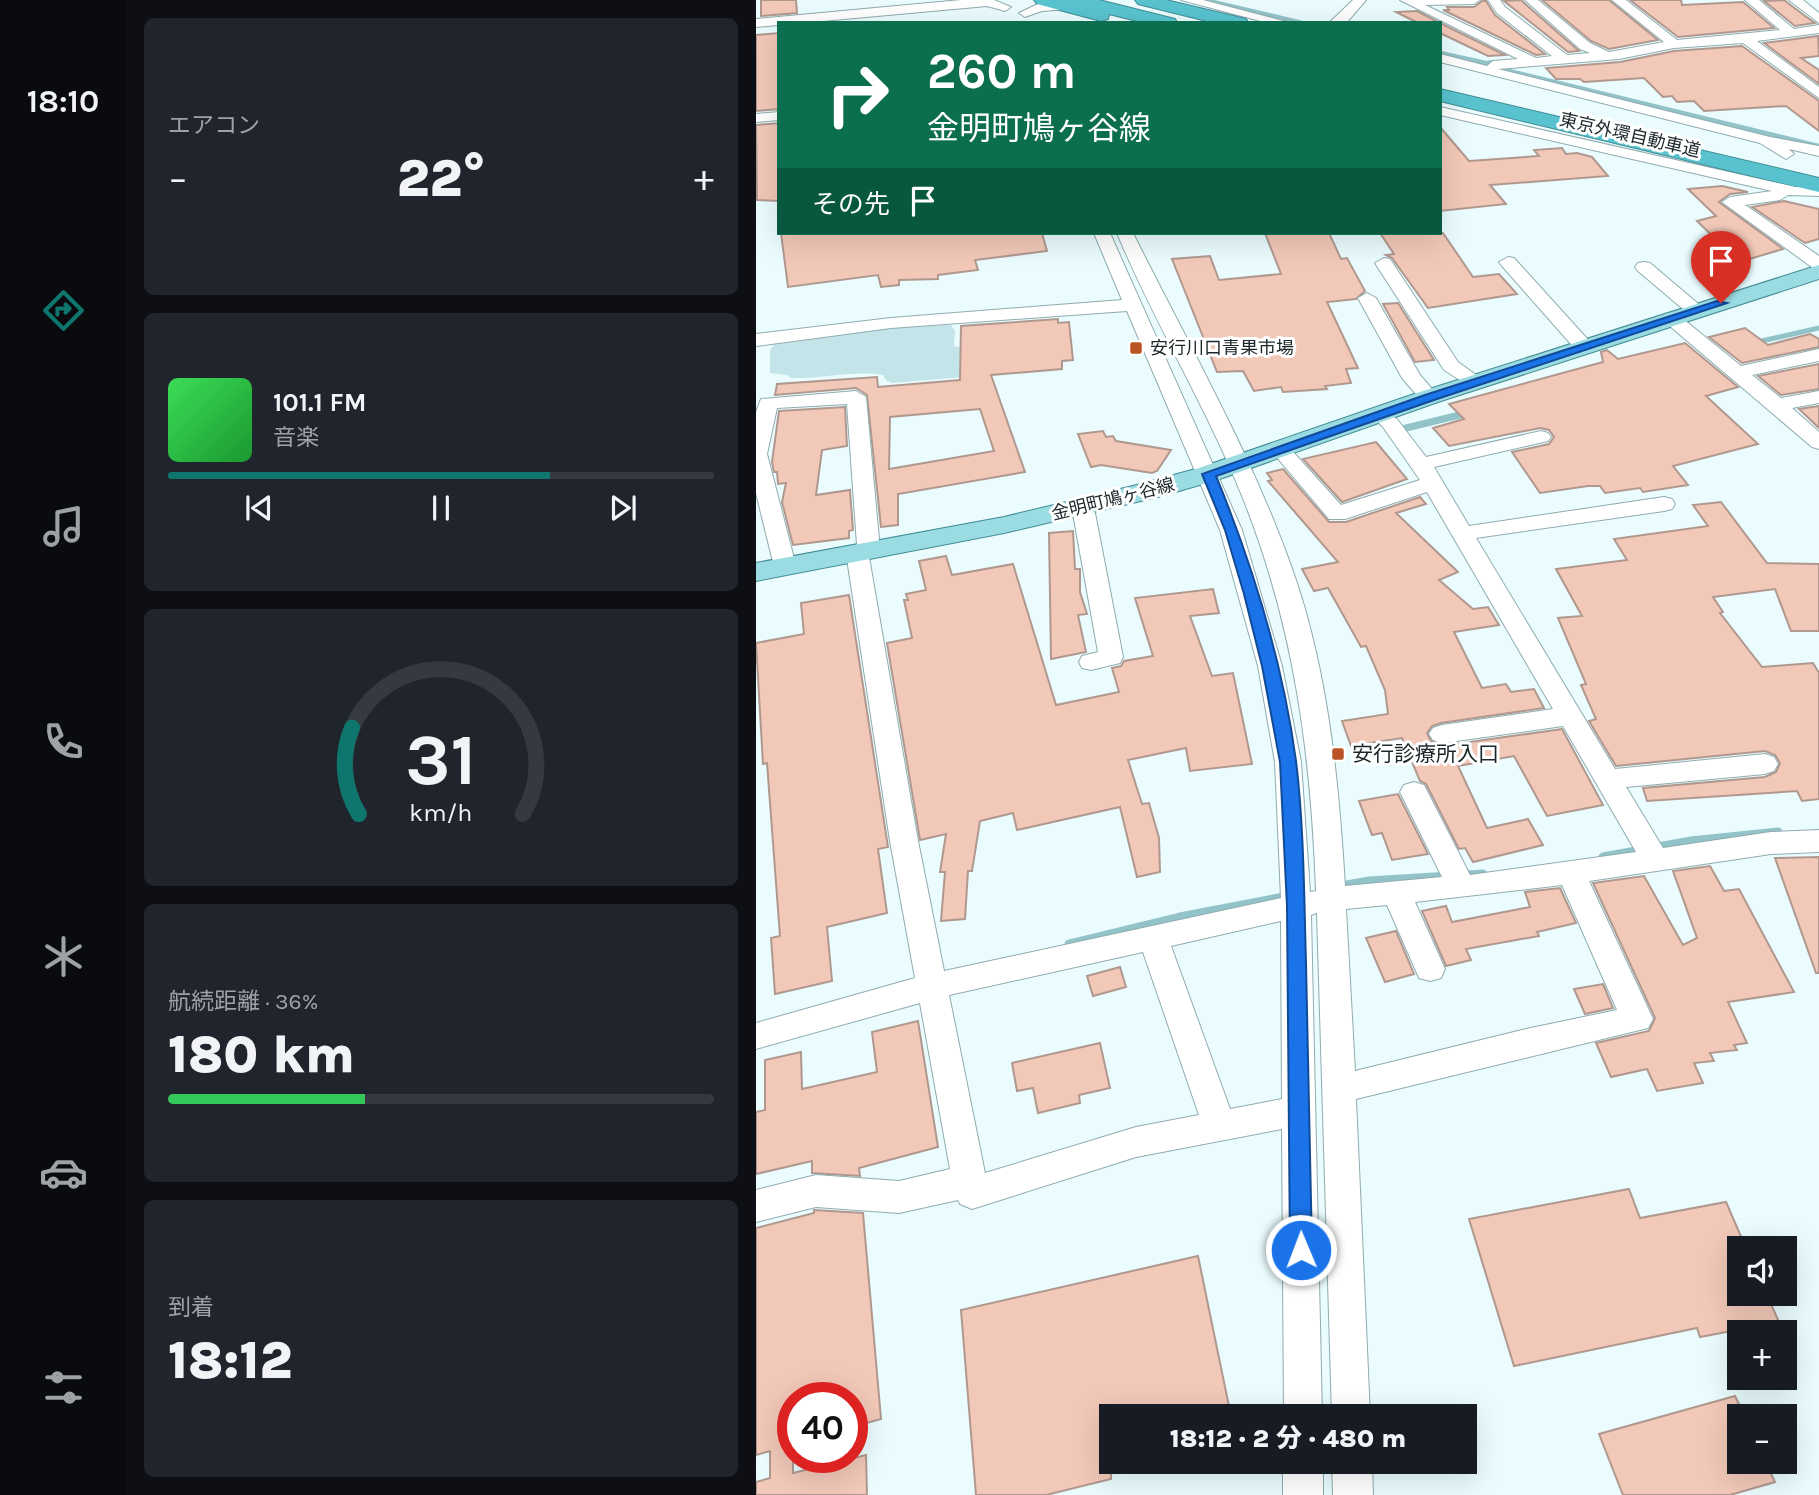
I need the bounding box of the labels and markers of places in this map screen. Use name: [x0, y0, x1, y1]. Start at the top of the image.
pin: [1691, 231, 1751, 303]
place label: 安行川口青果市場: [1150, 337, 1294, 359]
marker: 安行川口青果市場: [1128, 340, 1144, 356]
place label: 安行診療所入口: [1352, 742, 1499, 766]
marker: 安行診療所入口: [1330, 746, 1346, 762]

